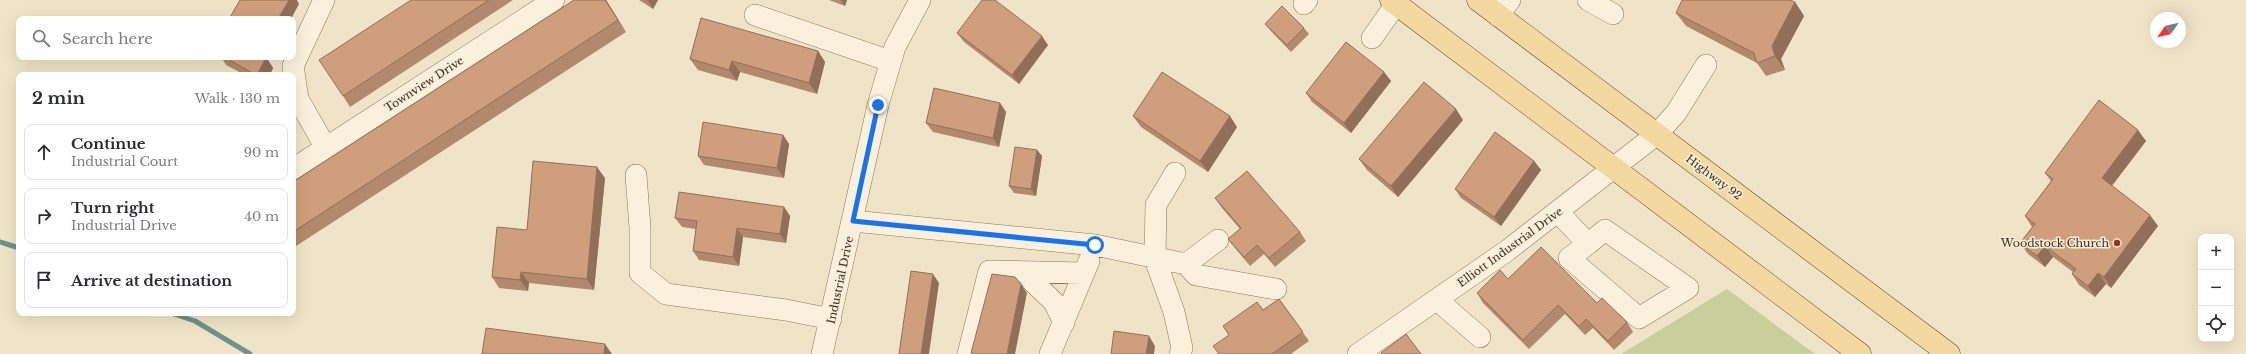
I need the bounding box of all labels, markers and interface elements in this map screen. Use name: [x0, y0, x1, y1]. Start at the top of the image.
north arrow: [2150, 12, 2186, 48]
search box: [16, 16, 296, 60]
icon: search: [30, 27, 52, 49]
text: Search here: [62, 29, 153, 48]
street label: Townview Drive: [382, 53, 466, 115]
text: 2 min: [32, 88, 85, 109]
text: Walk · 130 m: [195, 90, 280, 107]
route end: [869, 96, 887, 114]
text: Continue: [71, 134, 146, 153]
icon: ahead: [33, 141, 55, 163]
text: 90 m: [244, 144, 279, 161]
street label: Highway 92: [1683, 151, 1745, 203]
text: Industrial Court: [71, 153, 178, 170]
text: Turn right: [71, 198, 154, 217]
street label: Elliott Industrial Drive: [1455, 204, 1565, 290]
icon: right: [33, 205, 55, 227]
text: 40 m: [244, 208, 279, 225]
text: Industrial Drive: [71, 217, 177, 234]
map controls: [2198, 234, 2234, 342]
button: +: [2198, 234, 2234, 270]
street label: Industrial Drive: [824, 235, 856, 325]
route start: [1086, 236, 1104, 254]
place label: Woodstock Church: [2000, 236, 2109, 250]
marker: Woodstock Church: [2112, 238, 2122, 248]
icon: arrive: [33, 269, 55, 291]
button: −: [2198, 270, 2234, 306]
text: Arrive at destination: [71, 271, 232, 290]
button: locate: [2198, 306, 2234, 342]

